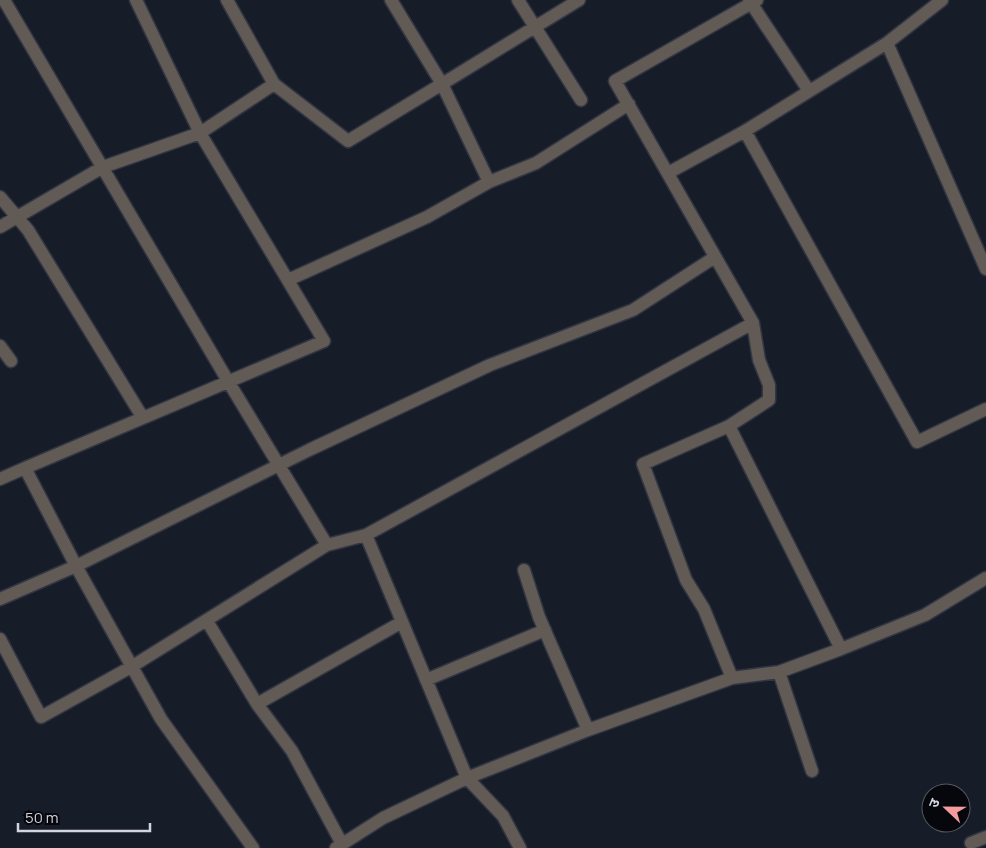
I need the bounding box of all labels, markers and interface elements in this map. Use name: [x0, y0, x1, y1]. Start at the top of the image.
north arrow: [921, 783, 971, 833]
text: उ: [923, 795, 944, 810]
scale bar: [18, 800, 150, 832]
text: 50 m: [25, 807, 59, 828]

